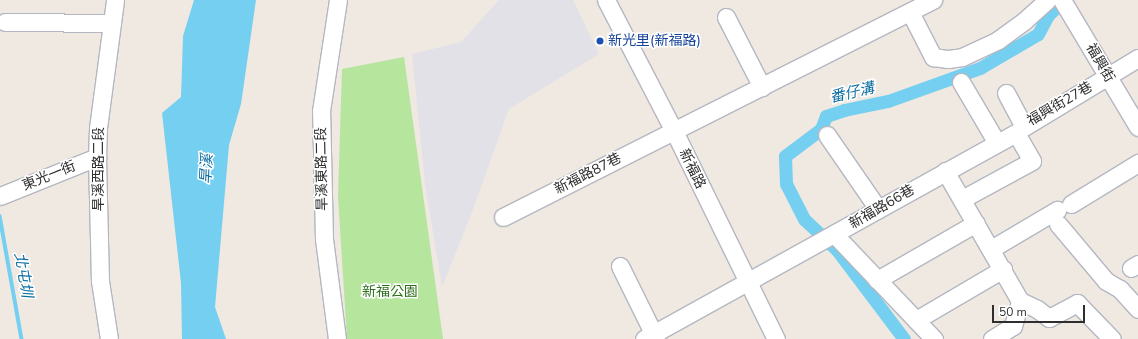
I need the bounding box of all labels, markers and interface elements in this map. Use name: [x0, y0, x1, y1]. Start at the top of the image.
place label: 新光里(新福路): [608, 33, 701, 49]
marker: 新光里(新福路): [595, 36, 605, 46]
street label: 福興街: [1082, 41, 1118, 85]
water label: 番仔溝: [828, 79, 876, 107]
street label: 福興街27巷: [1024, 79, 1096, 129]
street label: 旱溪西路二段: [91, 127, 107, 211]
street label: 旱溪東路二段: [313, 127, 331, 211]
street label: 新福路: [675, 146, 709, 192]
street label: 新福路87巷: [552, 150, 624, 198]
water label: 旱溪: [197, 154, 217, 184]
street label: 東光一街: [20, 158, 78, 194]
street label: 新福路66巷: [846, 182, 918, 232]
water label: 北屯圳: [10, 251, 36, 299]
park label: 新福公園: [362, 284, 418, 300]
scale bar: [994, 297, 1087, 323]
text: 50 m: [999, 304, 1027, 320]

